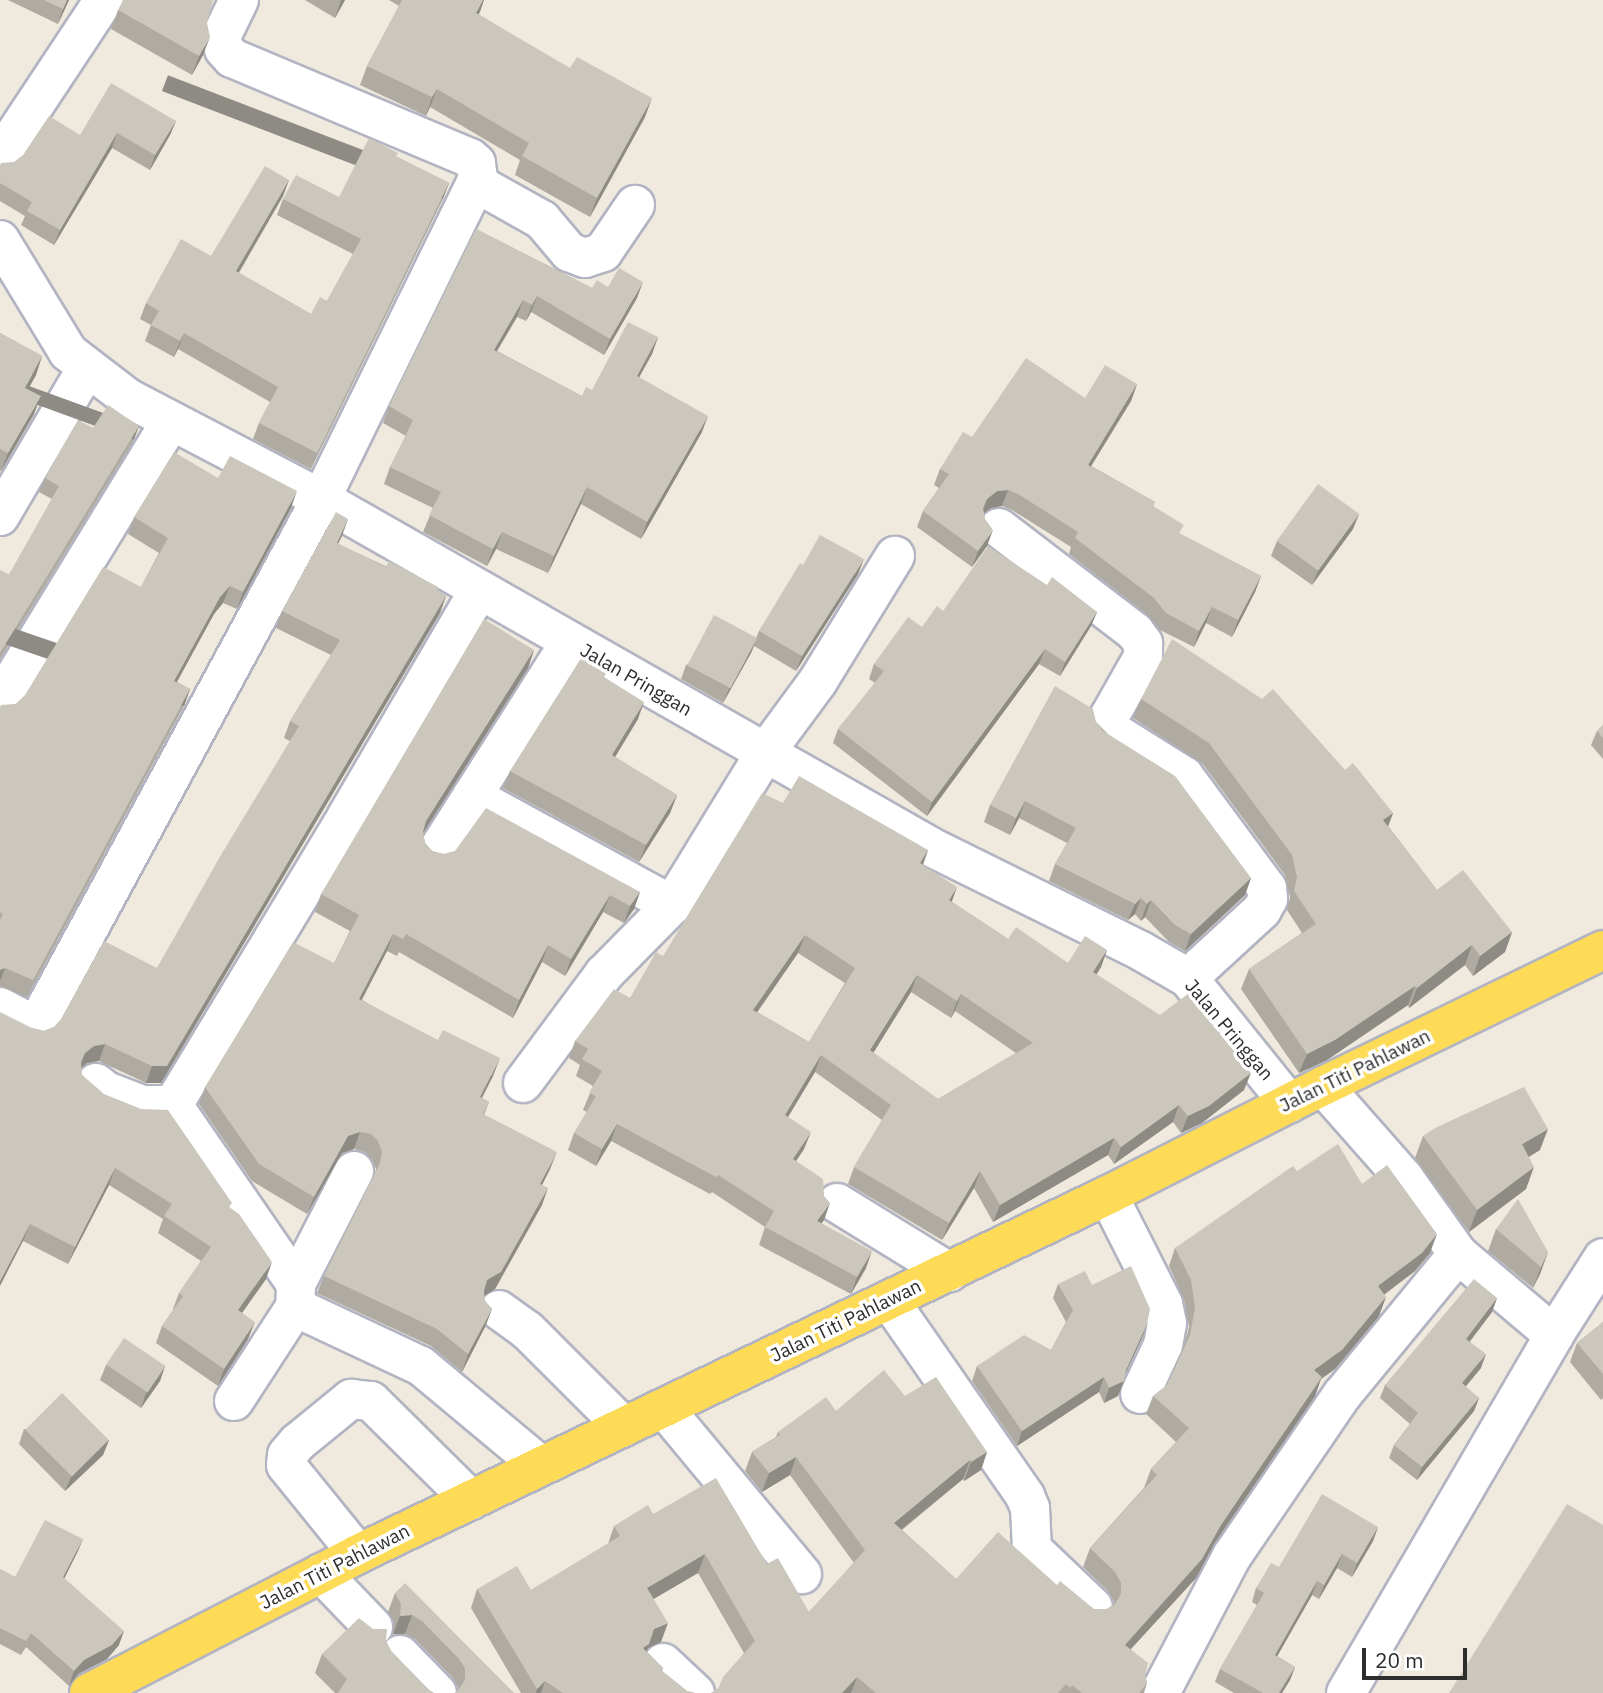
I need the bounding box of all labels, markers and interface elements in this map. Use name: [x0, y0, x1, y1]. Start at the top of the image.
street label: Jalan Pringgan: [576, 639, 696, 721]
street label: Jalan Pringgan: [1180, 975, 1278, 1085]
street label: Jalan Titi Pahlawan: [1276, 1025, 1434, 1117]
street label: Jalan Titi Pahlawan: [767, 1275, 925, 1367]
street label: Jalan Titi Pahlawan: [256, 1519, 414, 1615]
scale bar: [1365, 1634, 1470, 1678]
text: 20 m: [1375, 1646, 1424, 1674]

